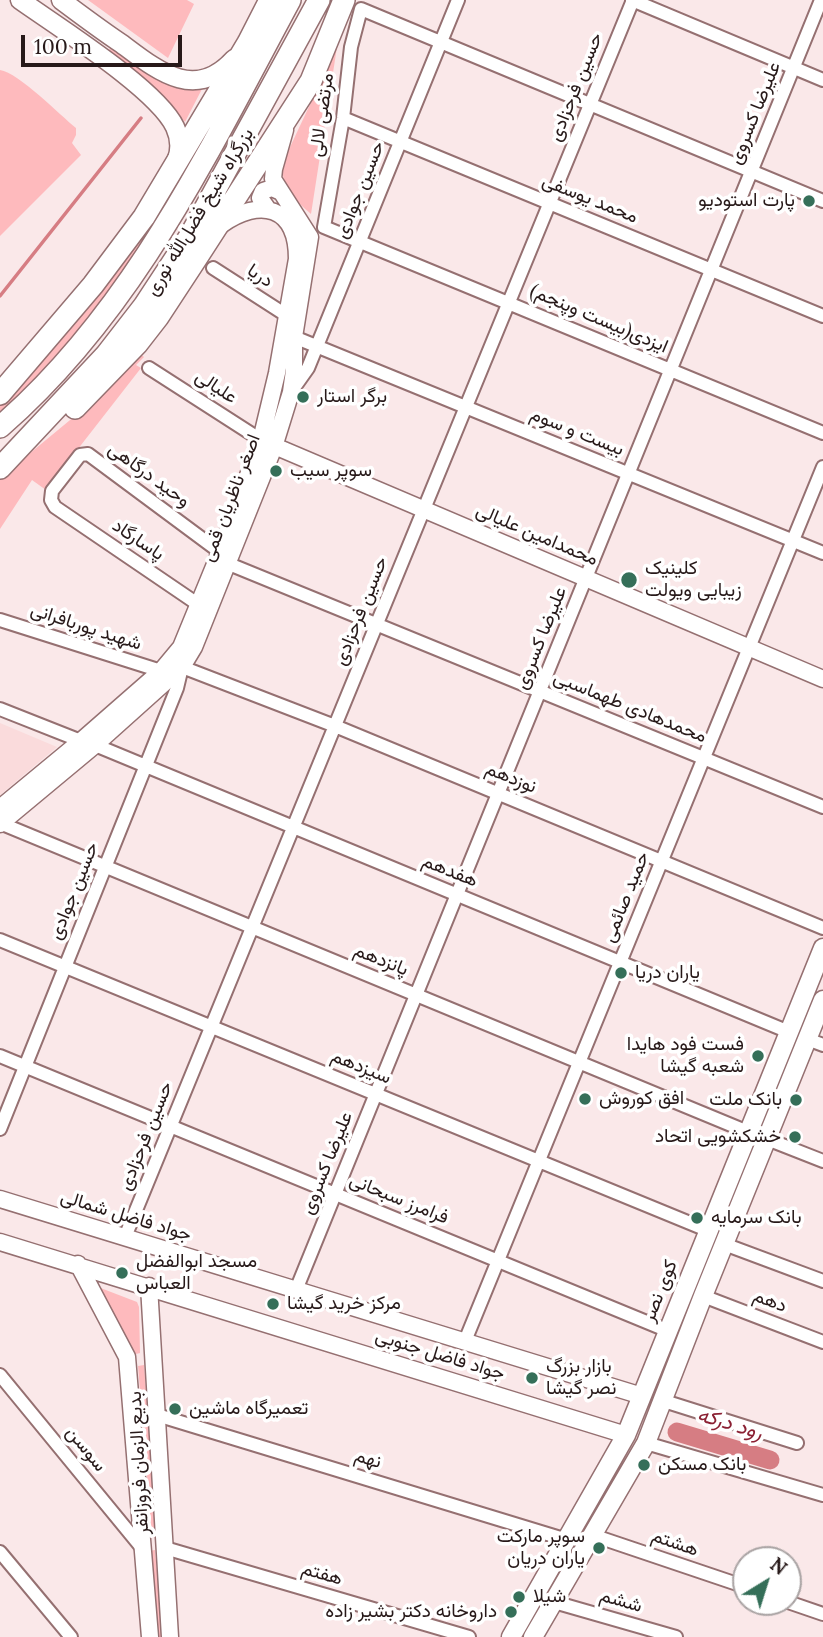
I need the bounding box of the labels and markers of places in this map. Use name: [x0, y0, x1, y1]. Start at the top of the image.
place label: پارت استودیو: [698, 190, 795, 212]
marker: پارت استودیو: [801, 193, 817, 209]
place label: برگر استار: [317, 386, 387, 408]
marker: برگر استار: [295, 389, 311, 405]
place label: سوپر سیب: [290, 460, 372, 482]
marker: سوپر سیب: [268, 463, 284, 479]
place label: کلینیک زیبایی ویولت: [645, 558, 742, 602]
marker: کلینیک زیبایی ویولت: [619, 570, 639, 590]
place label: یاران دریا: [635, 962, 700, 984]
marker: یاران دریا: [613, 965, 629, 981]
place label: فست فود هایدا شعبه گیشا: [627, 1034, 744, 1078]
marker: فست فود هایدا شعبه گیشا: [750, 1048, 766, 1064]
place label: افق کوروش: [599, 1088, 684, 1110]
place label: بانک ملت: [709, 1089, 782, 1111]
marker: افق کوروش: [577, 1091, 593, 1107]
marker: بانک ملت: [788, 1092, 804, 1108]
place label: خشکشویی اتحاد: [655, 1126, 781, 1148]
marker: خشکشویی اتحاد: [787, 1129, 803, 1145]
place label: بانک سرمایه: [711, 1207, 802, 1229]
marker: بانک سرمایه: [689, 1210, 705, 1226]
place label: مسجد ابوالفضل العباس: [136, 1251, 257, 1295]
marker: مسجد ابوالفضل العباس: [114, 1265, 130, 1281]
place label: مرکز خرید گیشا: [287, 1293, 401, 1315]
marker: مرکز خرید گیشا: [265, 1296, 281, 1312]
place label: بازار بزرگ نصر گیشا: [546, 1356, 616, 1400]
marker: بازار بزرگ نصر گیشا: [524, 1370, 540, 1386]
place label: تعمیرگاه ماشین: [189, 1398, 308, 1420]
marker: تعمیرگاه ماشین: [167, 1401, 183, 1417]
place label: بانک مسکن: [658, 1454, 746, 1476]
marker: بانک مسکن: [636, 1457, 652, 1473]
place label: سوپر مارکت یاران دریان: [497, 1526, 585, 1570]
marker: سوپر مارکت یاران دریان: [591, 1540, 607, 1556]
place label: شیلا: [533, 1586, 566, 1608]
marker: شیلا: [511, 1589, 527, 1605]
place label: داروخانه دکتر بشیر زاده: [325, 1601, 497, 1623]
marker: داروخانه دکتر بشیر زاده: [503, 1604, 519, 1620]

